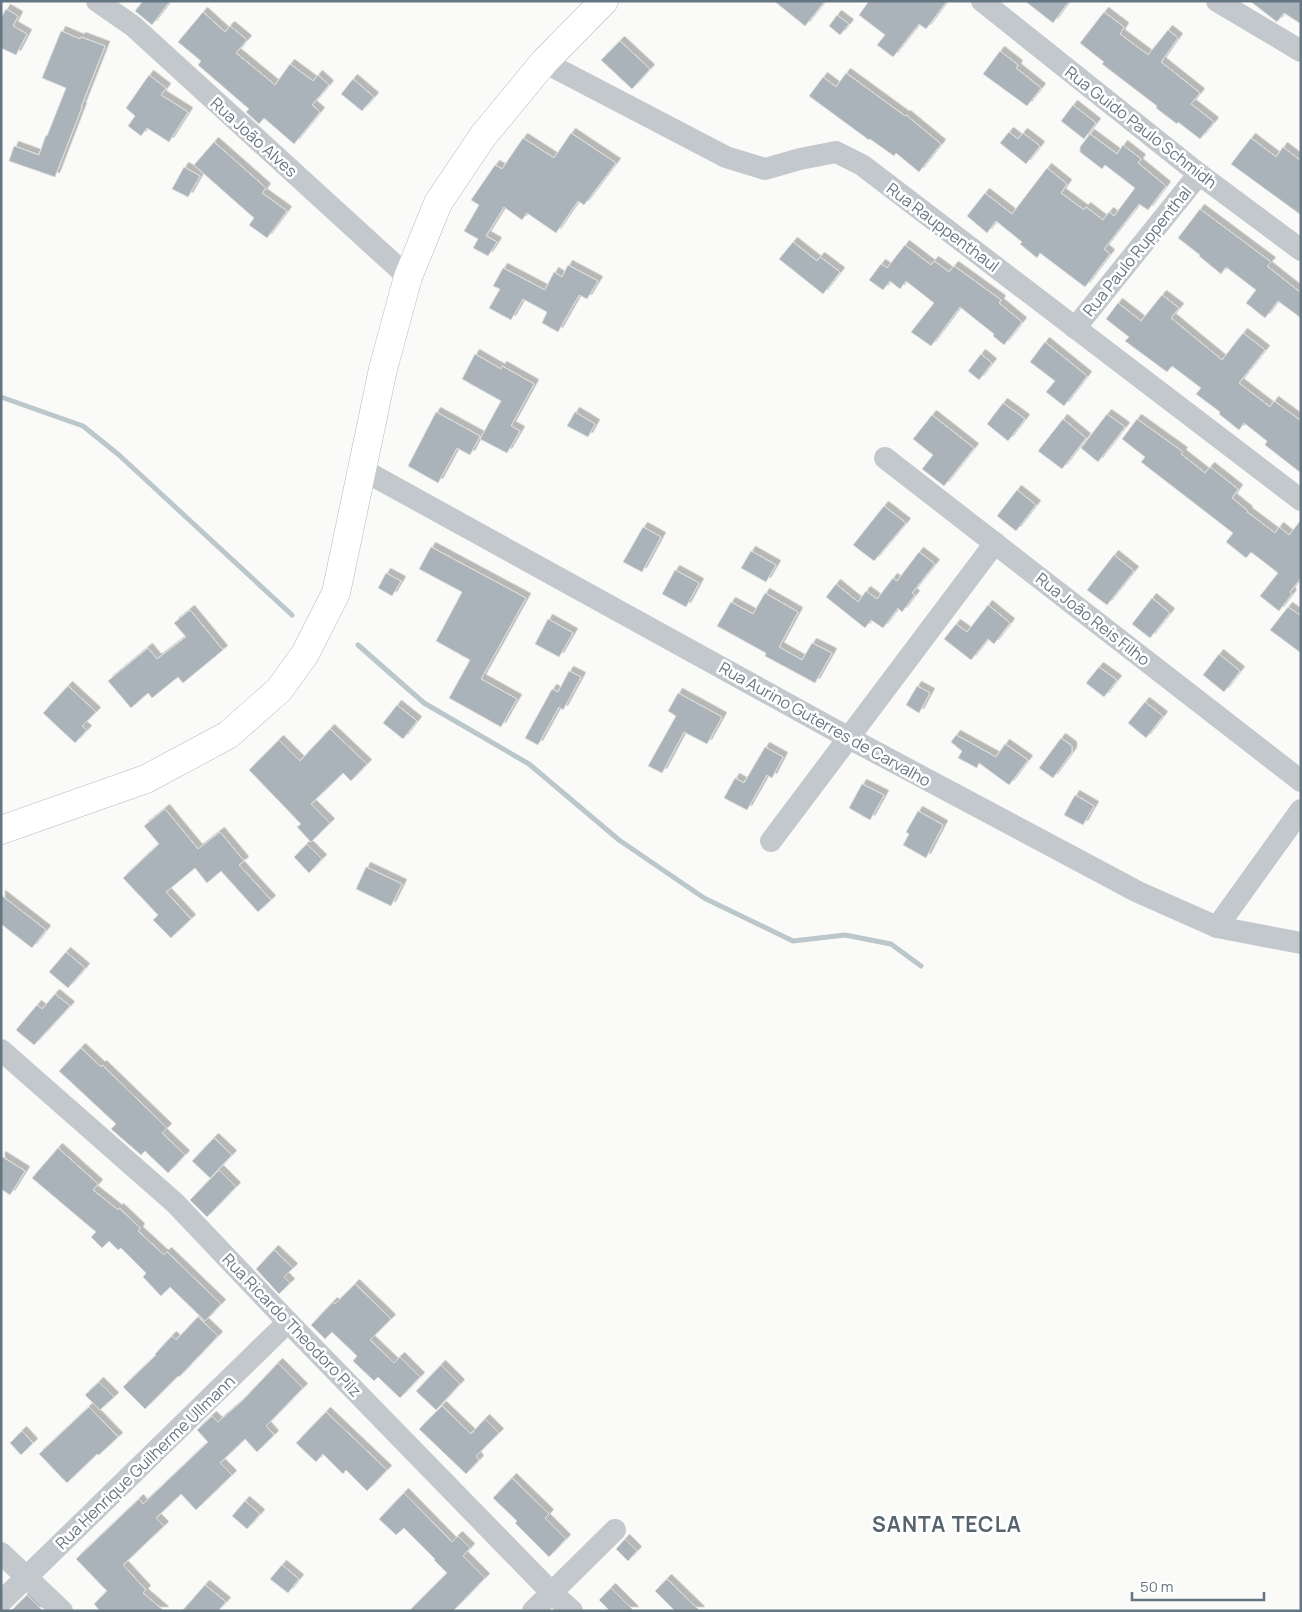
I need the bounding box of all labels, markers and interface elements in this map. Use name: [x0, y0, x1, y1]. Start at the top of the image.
street label: Rua Guido Paulo Schmidh: [1061, 61, 1221, 193]
street label: Rua João Alves: [206, 92, 302, 182]
street label: Rua Rauppenthaul: [882, 177, 1004, 277]
street label: Rua Paulo Ruppenthal: [1078, 181, 1196, 321]
street label: Rua João Reis Filho: [1031, 567, 1155, 671]
street label: Rua Aurino Guterres de Carvalho: [715, 656, 935, 792]
street label: Rua Ricardo Theodoro Pilz: [218, 1248, 366, 1402]
street label: Rua Henrique Guilherme Ullmann: [51, 1370, 239, 1554]
district label: SANTA TECLA: [872, 1510, 1022, 1538]
scale bar: [1132, 1570, 1264, 1602]
text: 50 m: [1140, 1576, 1174, 1597]

